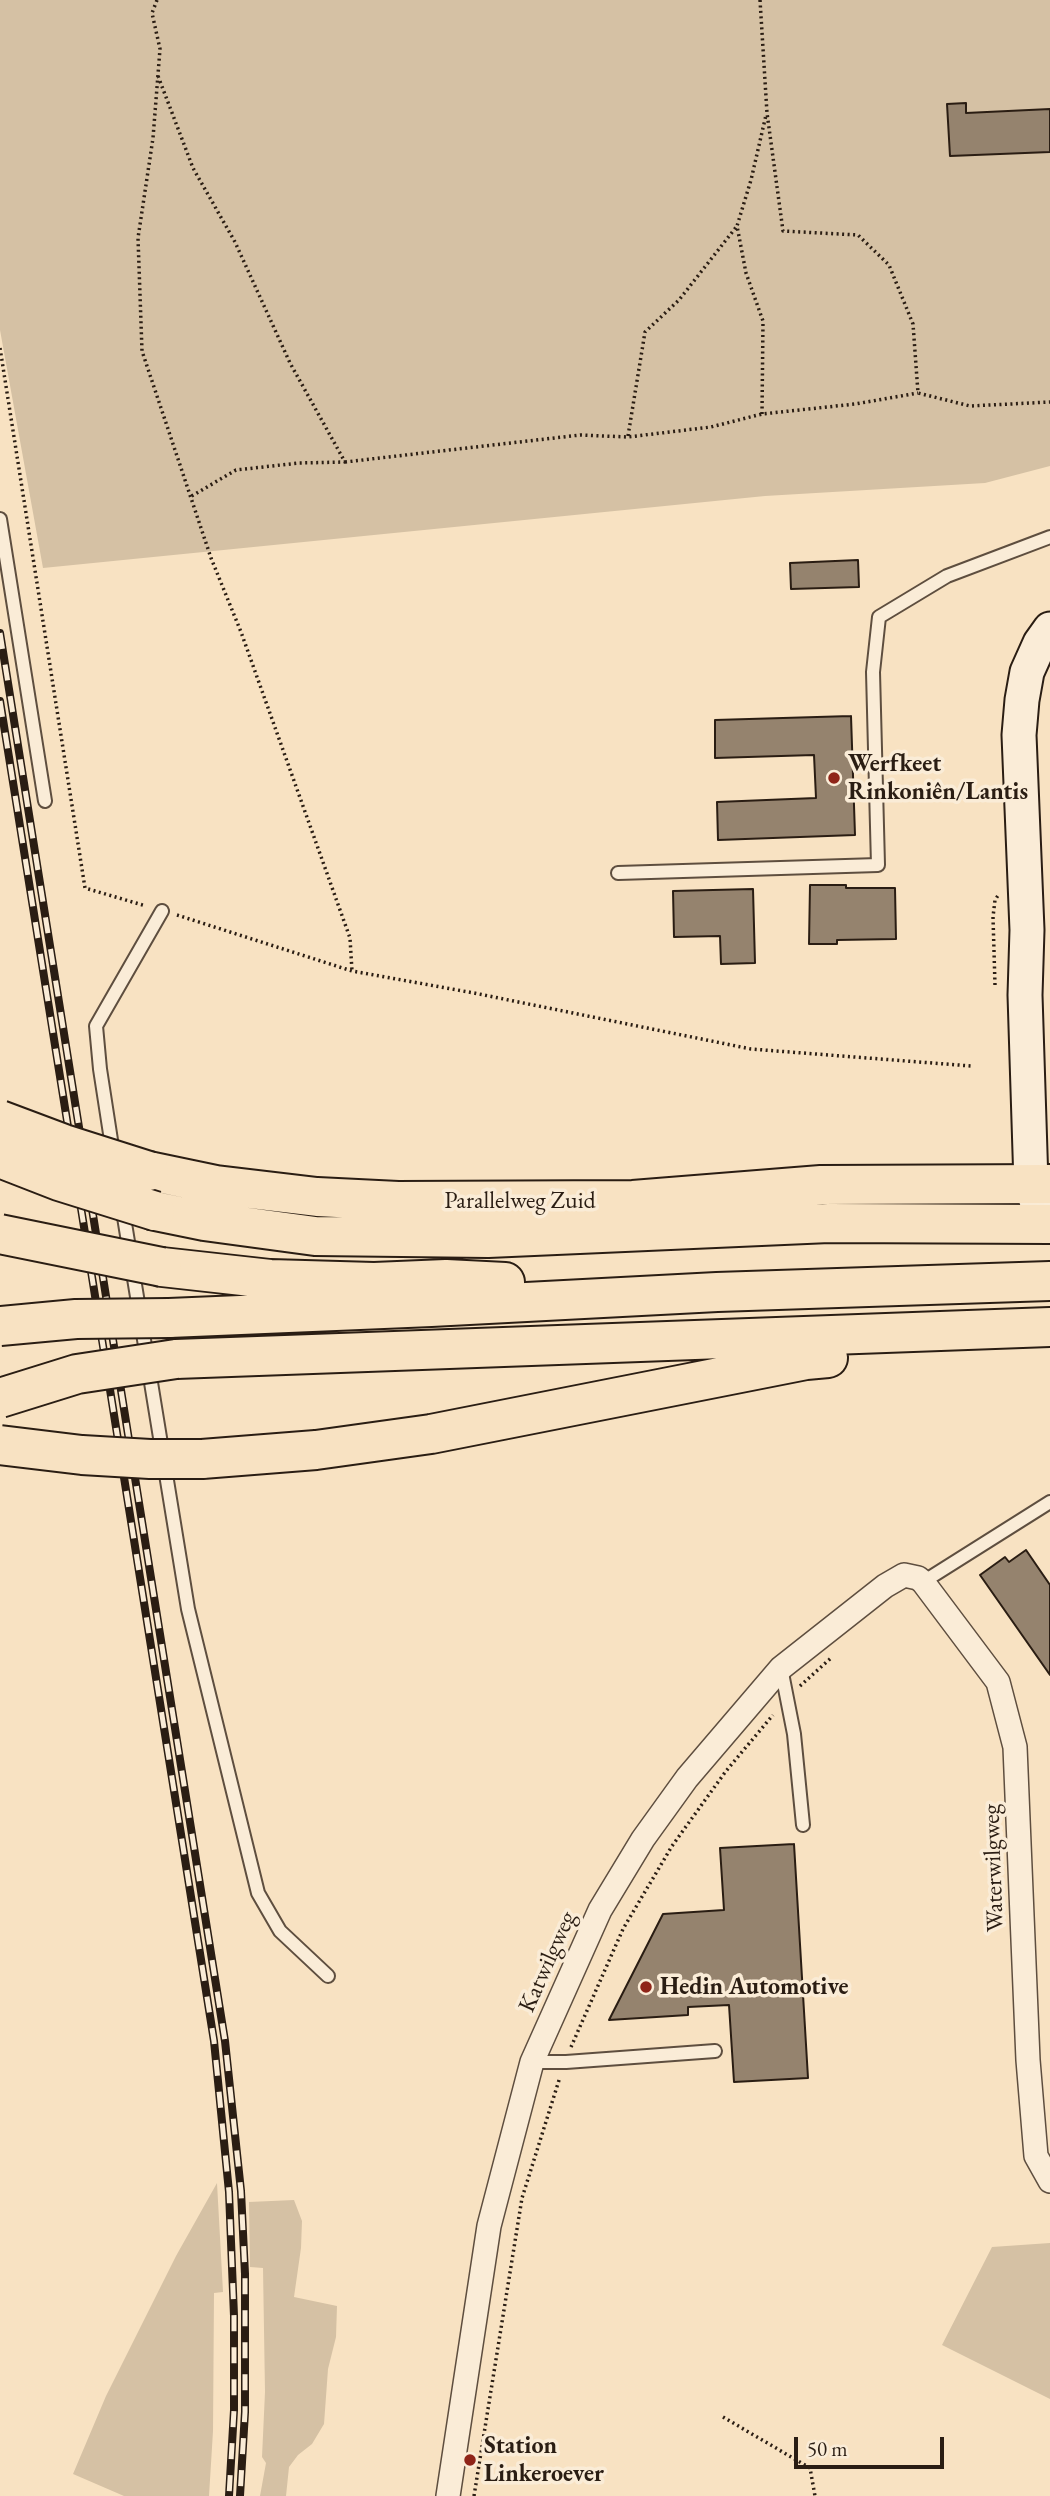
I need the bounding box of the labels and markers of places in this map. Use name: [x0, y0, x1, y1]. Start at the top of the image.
place label: Werfkeet Rinkoniên/Lantis: [848, 750, 1028, 806]
marker: Werfkeet Rinkoniên/Lantis: [826, 770, 842, 786]
place label: Hedin Automotive: [660, 1973, 849, 2001]
marker: Hedin Automotive: [638, 1979, 654, 1995]
place label: Station Linkeroever: [484, 2432, 604, 2488]
marker: Station Linkeroever: [462, 2452, 478, 2468]

